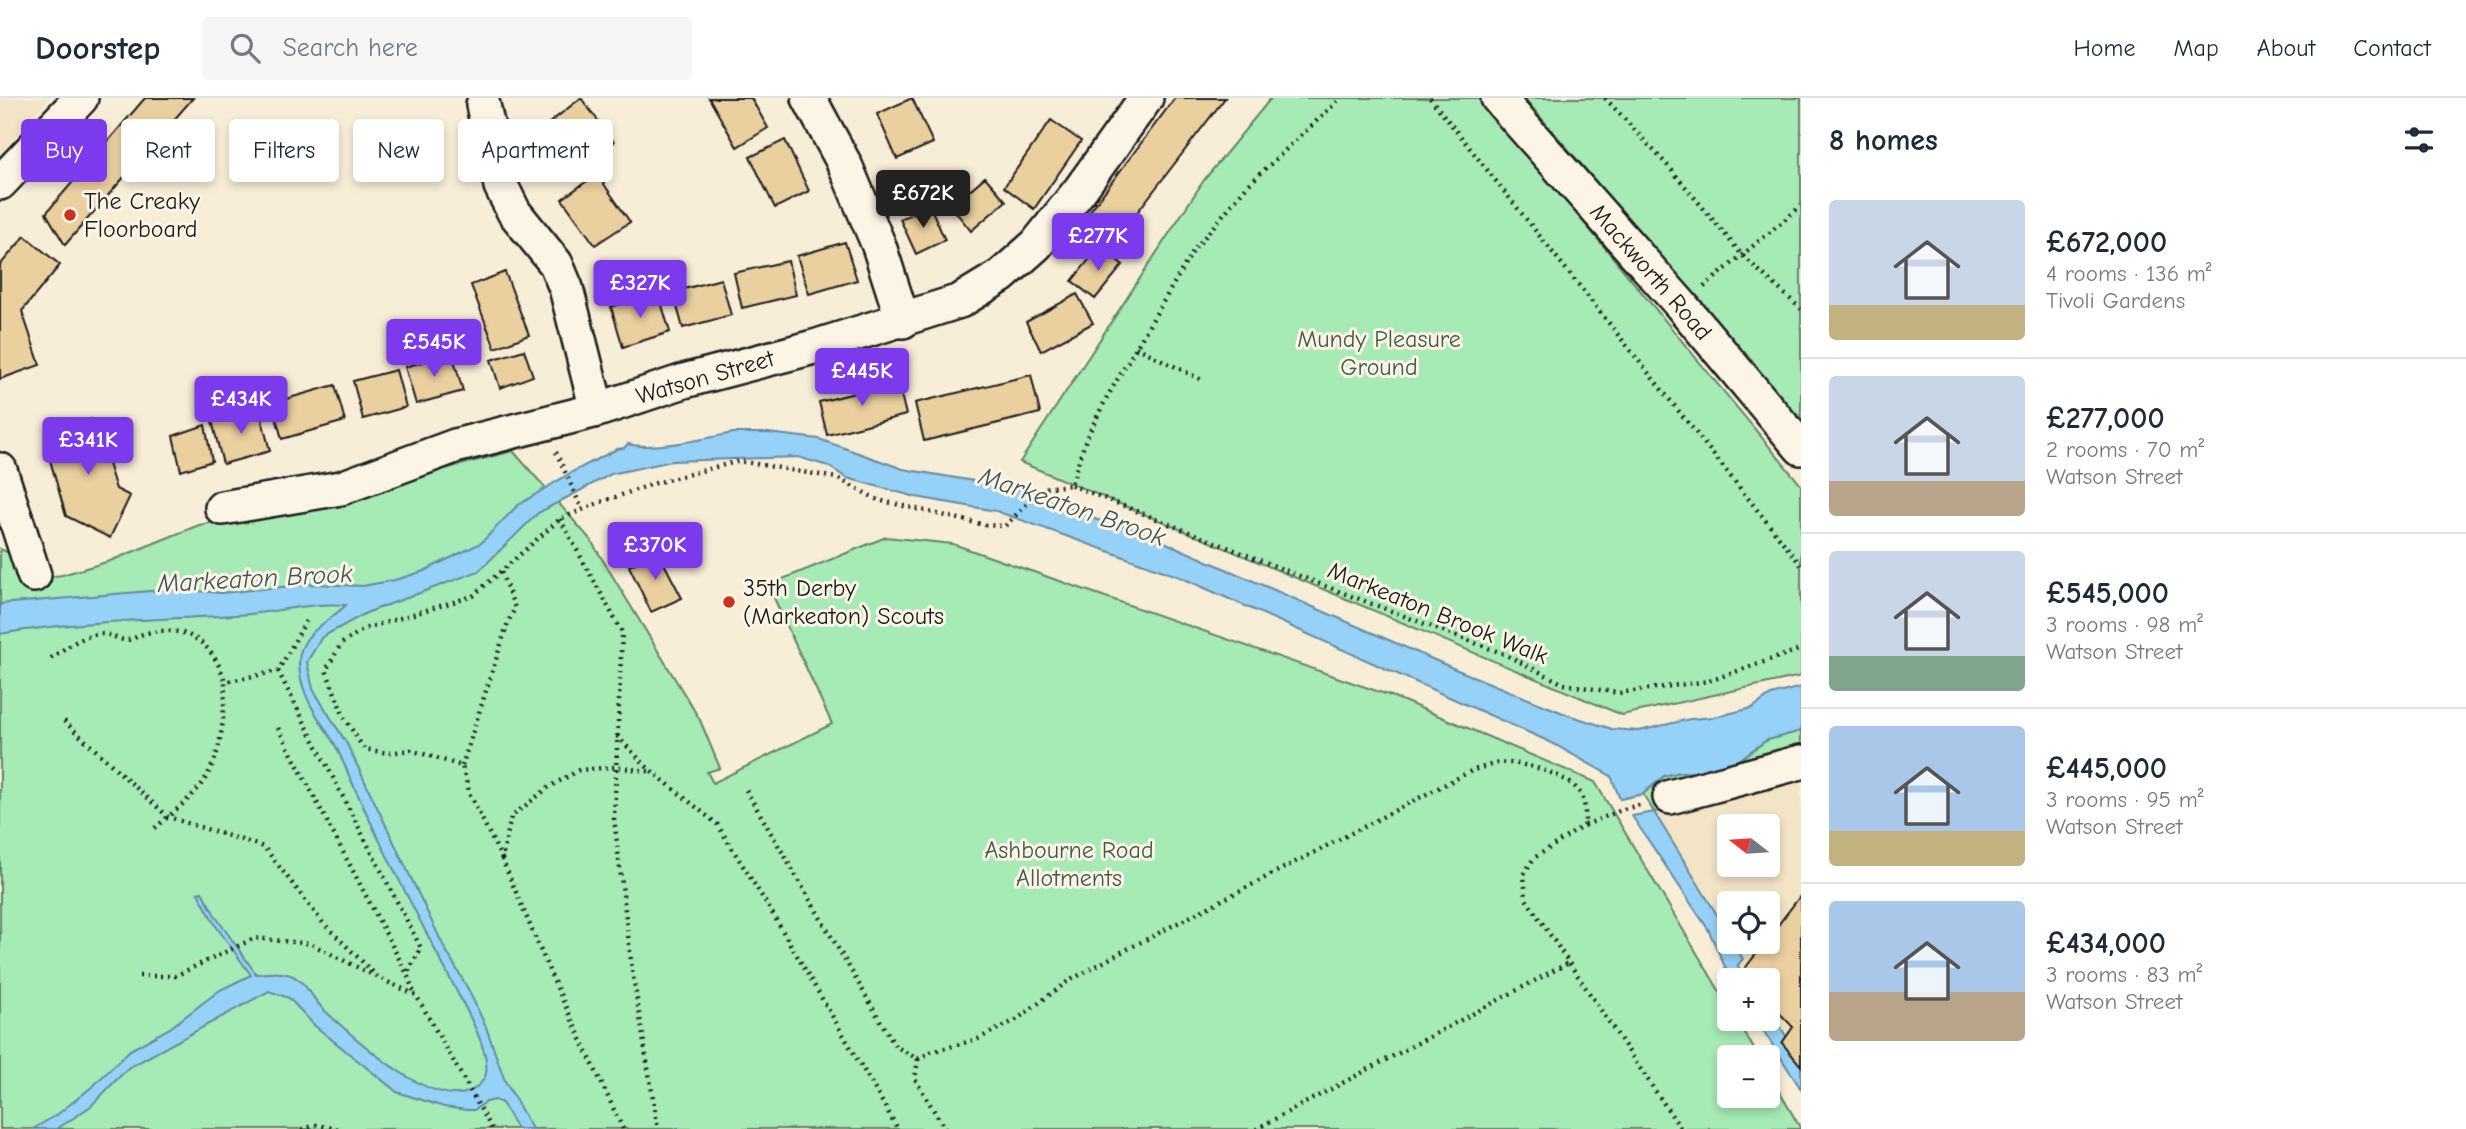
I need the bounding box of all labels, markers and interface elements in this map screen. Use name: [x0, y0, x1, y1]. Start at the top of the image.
search box: [202, 17, 692, 80]
text: Doorstep: [35, 29, 160, 67]
icon: search: [226, 29, 264, 67]
text: Search here: [282, 33, 418, 63]
text: Home: [2074, 34, 2135, 62]
text: Map: [2173, 34, 2219, 62]
text: About: [2257, 34, 2315, 62]
text: Contact: [2353, 34, 2431, 62]
chip: Buy: [21, 119, 107, 182]
chip: Rent: [121, 119, 215, 182]
chip: Filters: [229, 119, 339, 182]
chip: New: [353, 119, 444, 182]
chip: Apartment: [458, 119, 613, 182]
icon: filters: [2400, 121, 2438, 159]
text: 8 homes: [1829, 123, 1938, 158]
pin: £672K: [874, 170, 972, 230]
text: £672K: [892, 179, 954, 206]
place label: The Creaky Floorboard: [84, 187, 200, 243]
street label: Mackworth Road: [1584, 198, 1718, 346]
marker: The Creaky Floorboard: [62, 207, 78, 223]
pin: £277K: [1049, 214, 1147, 273]
text: £277K: [1068, 222, 1128, 249]
text: £672,000: [2046, 225, 2167, 260]
icon: home: [1885, 228, 1969, 312]
pin: £327K: [591, 260, 689, 320]
text: 4 rooms · 136 m²: [2046, 260, 2212, 287]
text: £327K: [610, 269, 671, 296]
text: Tivoli Gardens: [2046, 287, 2185, 314]
pin: £545K: [385, 320, 483, 379]
park label: Mundy Pleasure Ground: [1297, 325, 1461, 381]
text: £545K: [402, 328, 466, 355]
street label: Watson Street: [633, 344, 778, 410]
pin: £445K: [813, 348, 911, 408]
text: £445K: [831, 357, 893, 384]
pin: £434K: [192, 376, 290, 436]
text: £434K: [211, 385, 272, 412]
text: £277,000: [2046, 401, 2165, 436]
icon: home: [1885, 404, 1969, 488]
pin: £341K: [39, 418, 137, 477]
text: £341K: [58, 426, 118, 453]
text: 2 rooms · 70 m²: [2046, 436, 2204, 463]
water label: Markeaton Brook: [974, 461, 1169, 553]
text: Watson Street: [2046, 463, 2182, 490]
pin: £370K: [606, 522, 704, 582]
text: £370K: [624, 531, 686, 558]
street label: Markeaton Brook Walk: [1324, 556, 1553, 670]
water label: Markeaton Brook: [156, 559, 354, 599]
place label: 35th Derby (Markeaton) Scouts: [743, 574, 944, 630]
text: £545,000: [2046, 576, 2169, 611]
icon: home: [1885, 579, 1969, 663]
marker: 35th Derby (Markeaton) Scouts: [721, 594, 737, 610]
text: 3 rooms · 98 m²: [2046, 611, 2203, 638]
text: Watson Street: [2046, 638, 2182, 665]
text: £445,000: [2046, 751, 2167, 786]
icon: home: [1885, 754, 1969, 838]
text: 3 rooms · 95 m²: [2046, 786, 2204, 813]
text: Watson Street: [2046, 813, 2182, 840]
north arrow: [1717, 814, 1780, 877]
map controls: [1717, 814, 1780, 1108]
park label: Ashbourne Road Allotments: [984, 836, 1154, 892]
button: locate: [1717, 891, 1780, 954]
text: £434,000: [2046, 926, 2166, 961]
icon: home: [1885, 929, 1969, 1013]
text: 3 rooms · 83 m²: [2046, 961, 2202, 988]
button: +: [1717, 968, 1780, 1031]
text: Watson Street: [2046, 988, 2182, 1015]
button: −: [1717, 1045, 1780, 1108]

